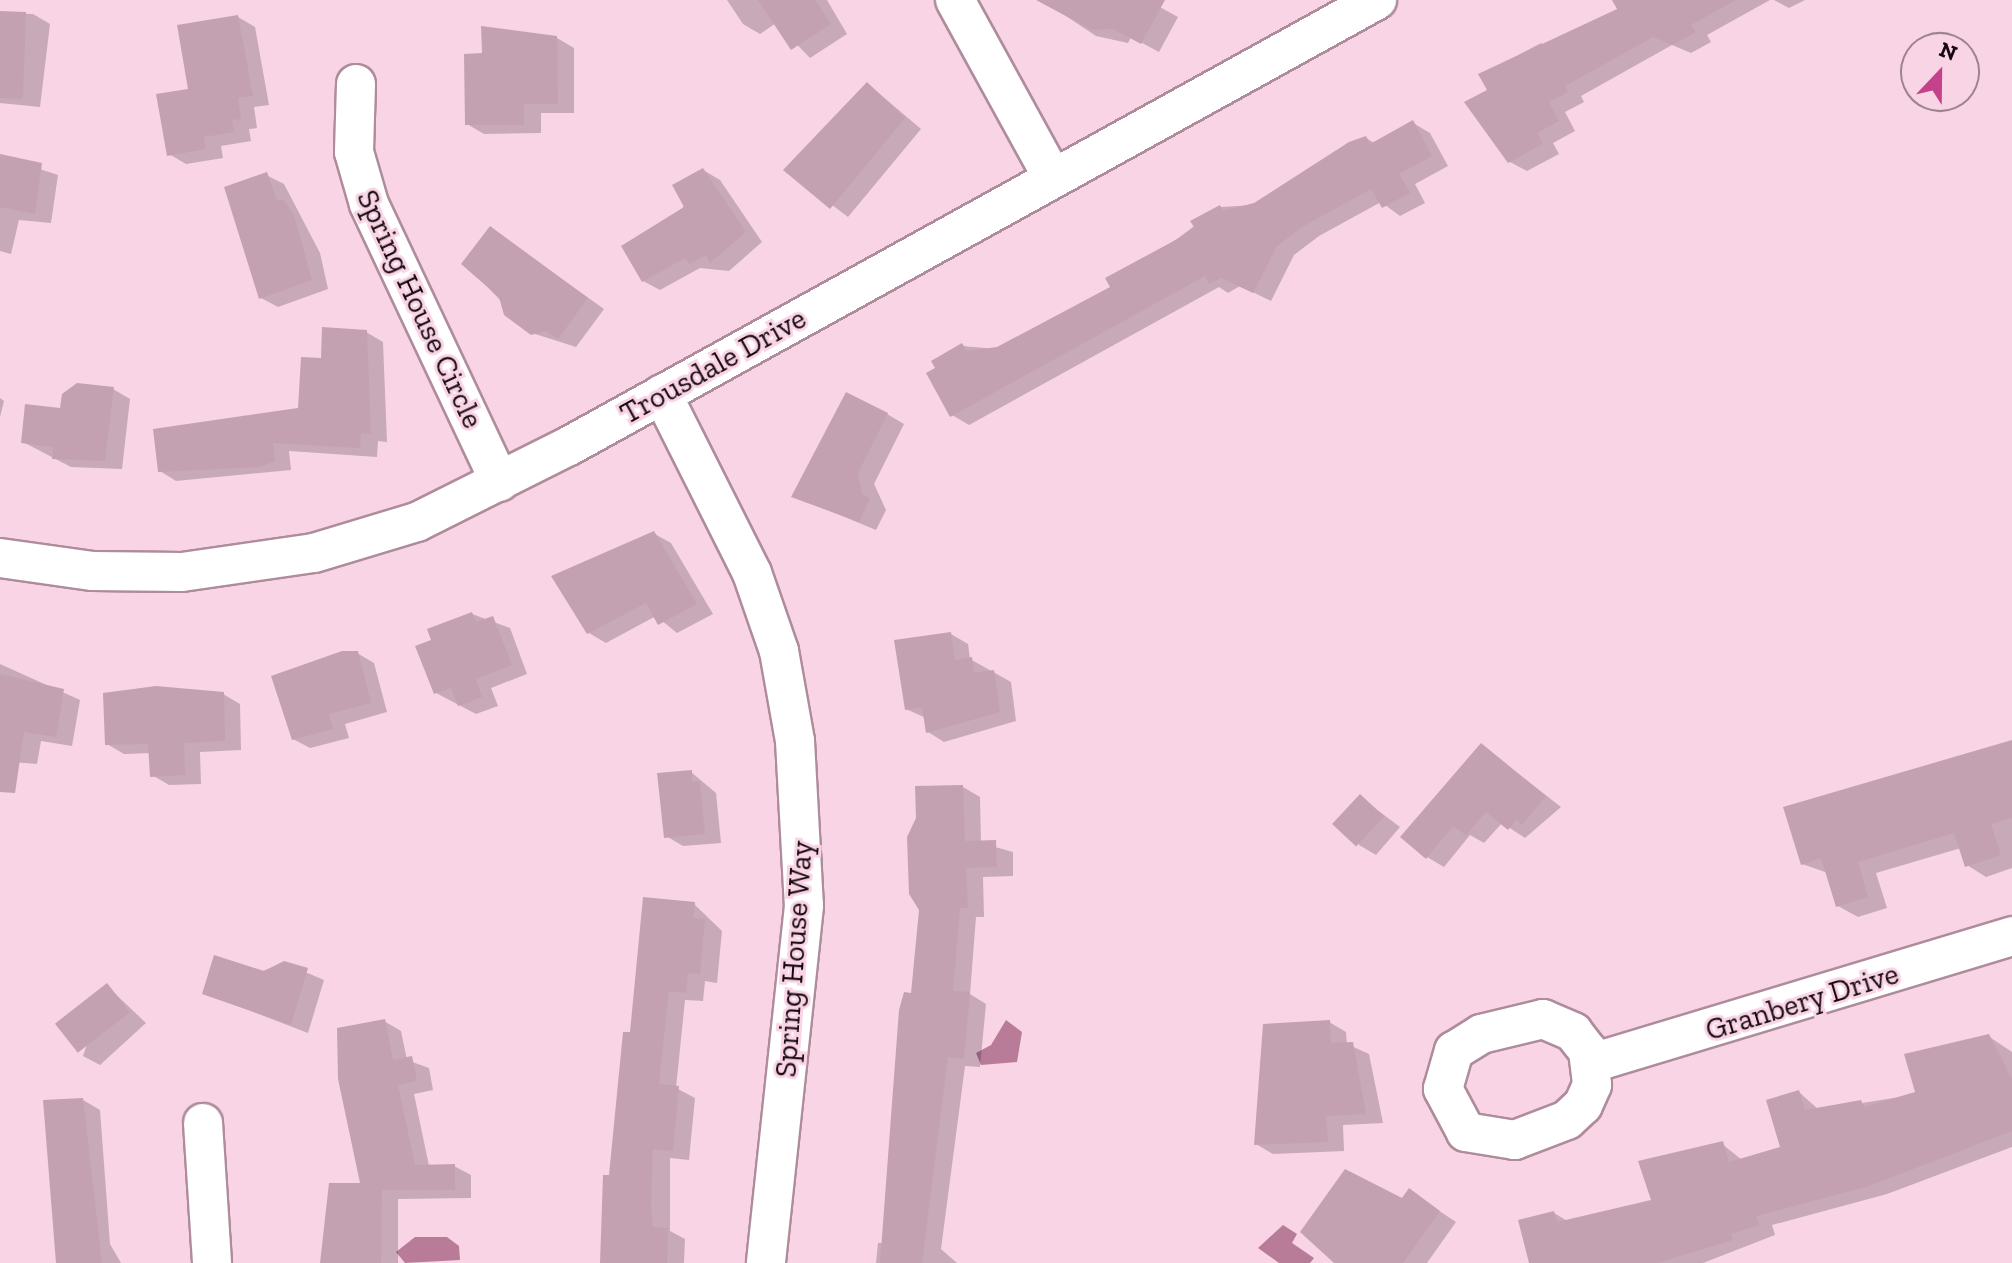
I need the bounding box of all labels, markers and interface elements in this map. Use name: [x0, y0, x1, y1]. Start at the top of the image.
north arrow: [1900, 32, 1980, 112]
text: N: [1936, 35, 1961, 67]
street label: Spring House Circle: [349, 184, 491, 434]
street label: Trousdale Drive: [614, 300, 812, 432]
street label: Spring House Way: [768, 839, 820, 1079]
street label: Granbery Drive: [1701, 955, 1903, 1049]

